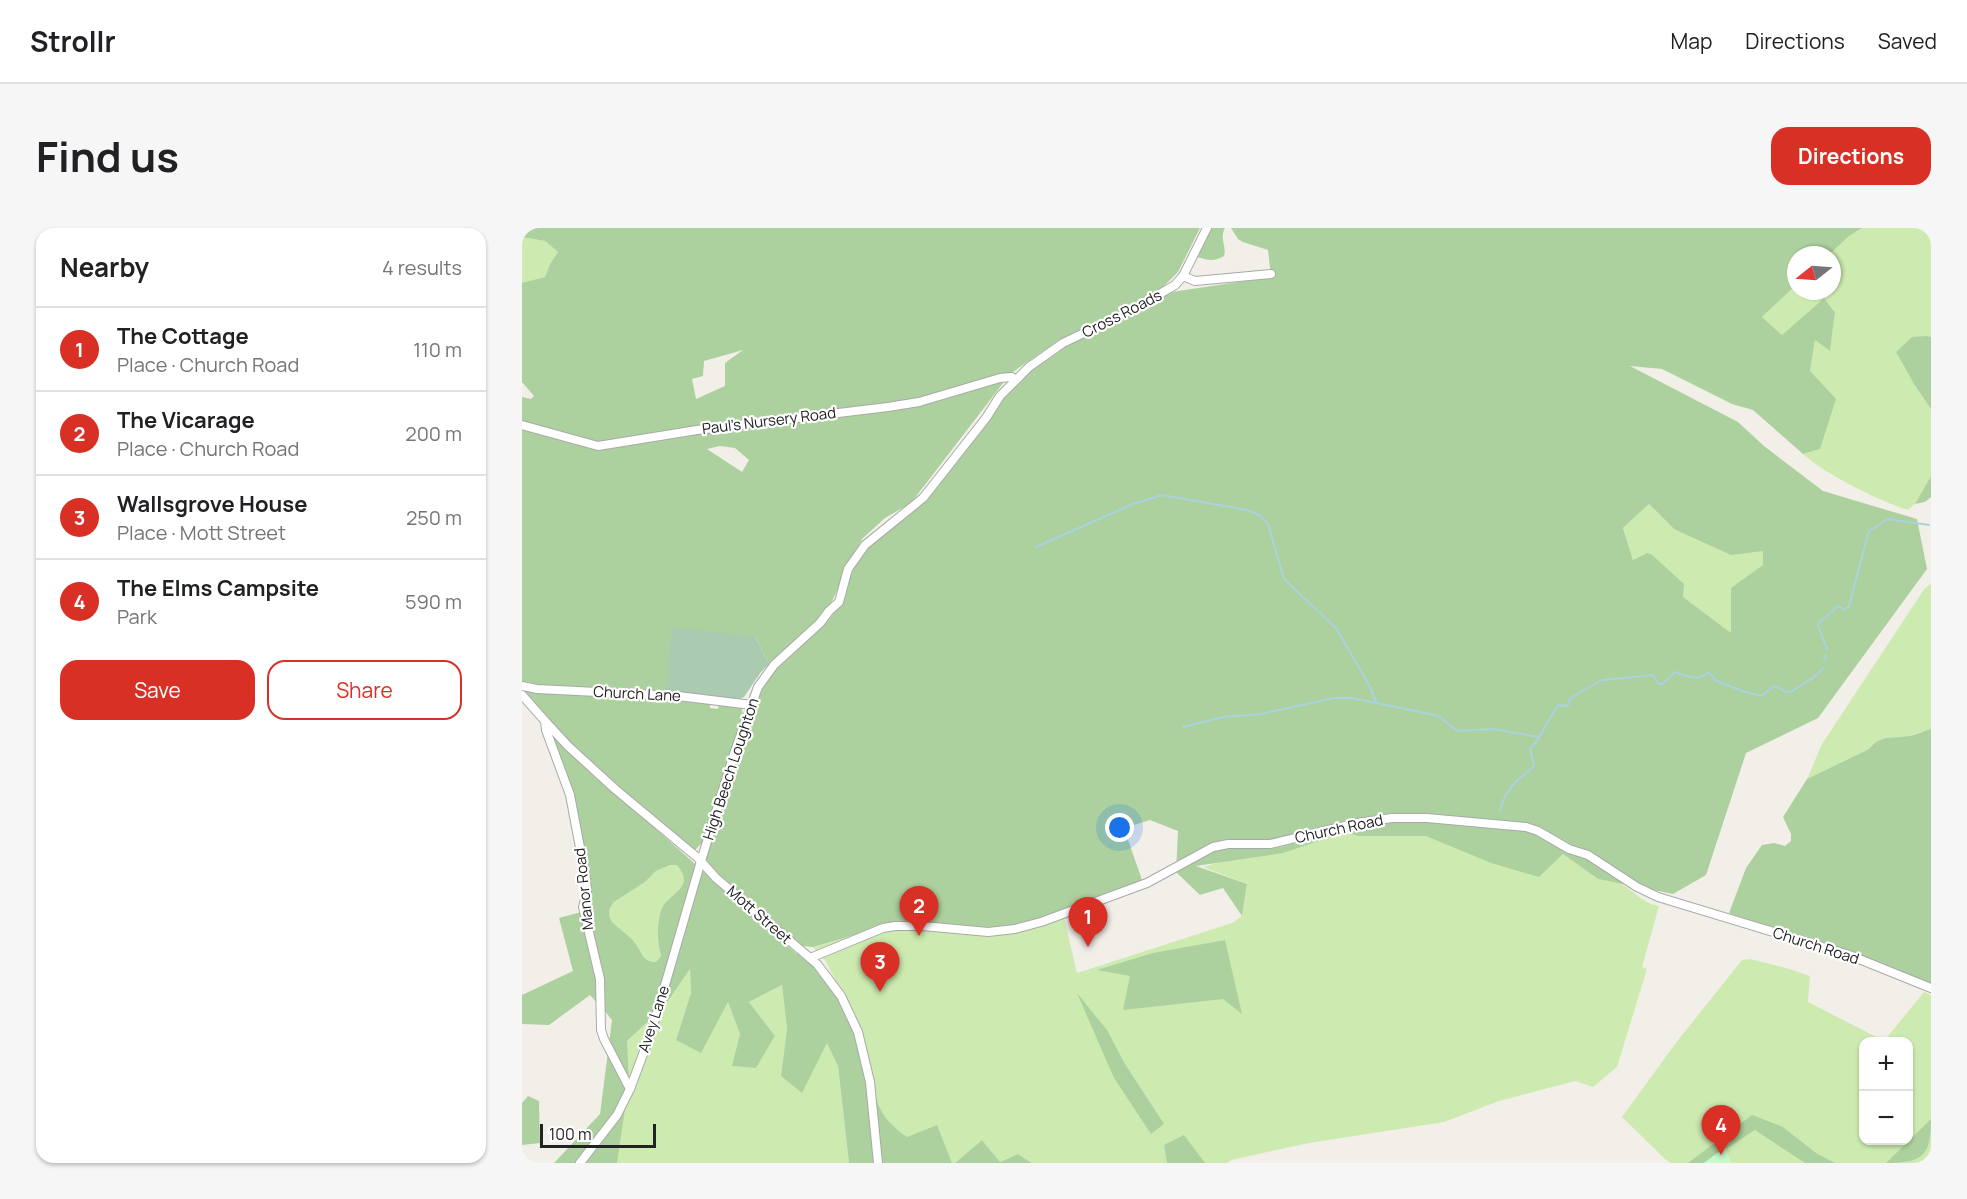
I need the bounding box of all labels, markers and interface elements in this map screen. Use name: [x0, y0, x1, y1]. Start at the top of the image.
text: Strollr: [30, 22, 116, 60]
text: Map: [1671, 27, 1712, 55]
text: Directions: [1745, 27, 1845, 55]
text: Saved: [1878, 27, 1937, 55]
text: Find us: [36, 127, 179, 185]
button: Directions: [1771, 127, 1931, 185]
north arrow: [1787, 246, 1841, 300]
text: Nearby: [60, 249, 149, 285]
text: 4 results: [382, 254, 462, 281]
street label: Cross Roads: [1078, 284, 1165, 343]
text: The Cottage: [117, 321, 249, 351]
text: 1: [75, 336, 84, 363]
text: 110 m: [413, 336, 462, 363]
text: Place · Church Road: [117, 351, 299, 378]
street label: Paul's Nursery Road: [701, 402, 837, 439]
text: The Vicarage: [117, 405, 255, 435]
text: 2: [74, 420, 85, 447]
text: 200 m: [405, 420, 462, 447]
text: Place · Church Road: [117, 435, 299, 462]
text: Wallsgrove House: [117, 489, 307, 519]
text: 3: [74, 504, 85, 531]
text: 250 m: [406, 504, 462, 531]
text: Place · Mott Street: [117, 519, 286, 546]
text: The Elms Campsite: [117, 573, 319, 603]
text: 4: [73, 588, 86, 615]
text: 590 m: [405, 588, 462, 615]
text: Park: [117, 603, 157, 630]
button: Save: [60, 660, 255, 720]
button: Share: [267, 660, 462, 720]
street label: Church Lane: [593, 681, 682, 706]
street label: High Beech Loughton: [698, 695, 763, 843]
street label: Church Road: [1293, 809, 1385, 848]
your location: [1105, 813, 1134, 842]
street label: Manor Road: [569, 847, 598, 931]
street label: Mott Street: [722, 881, 796, 949]
pin: 2: [900, 886, 938, 936]
pin: 1: [1068, 898, 1108, 947]
street label: Church Road: [1770, 922, 1862, 969]
pin: 3: [860, 942, 900, 992]
street label: Avey Lane: [633, 982, 674, 1055]
map controls: [1859, 1037, 1913, 1145]
button: +: [1859, 1037, 1913, 1091]
button: −: [1859, 1091, 1913, 1145]
pin: 4: [1702, 1106, 1740, 1155]
scale bar: [540, 1121, 656, 1148]
text: 100 m: [549, 1123, 592, 1145]

